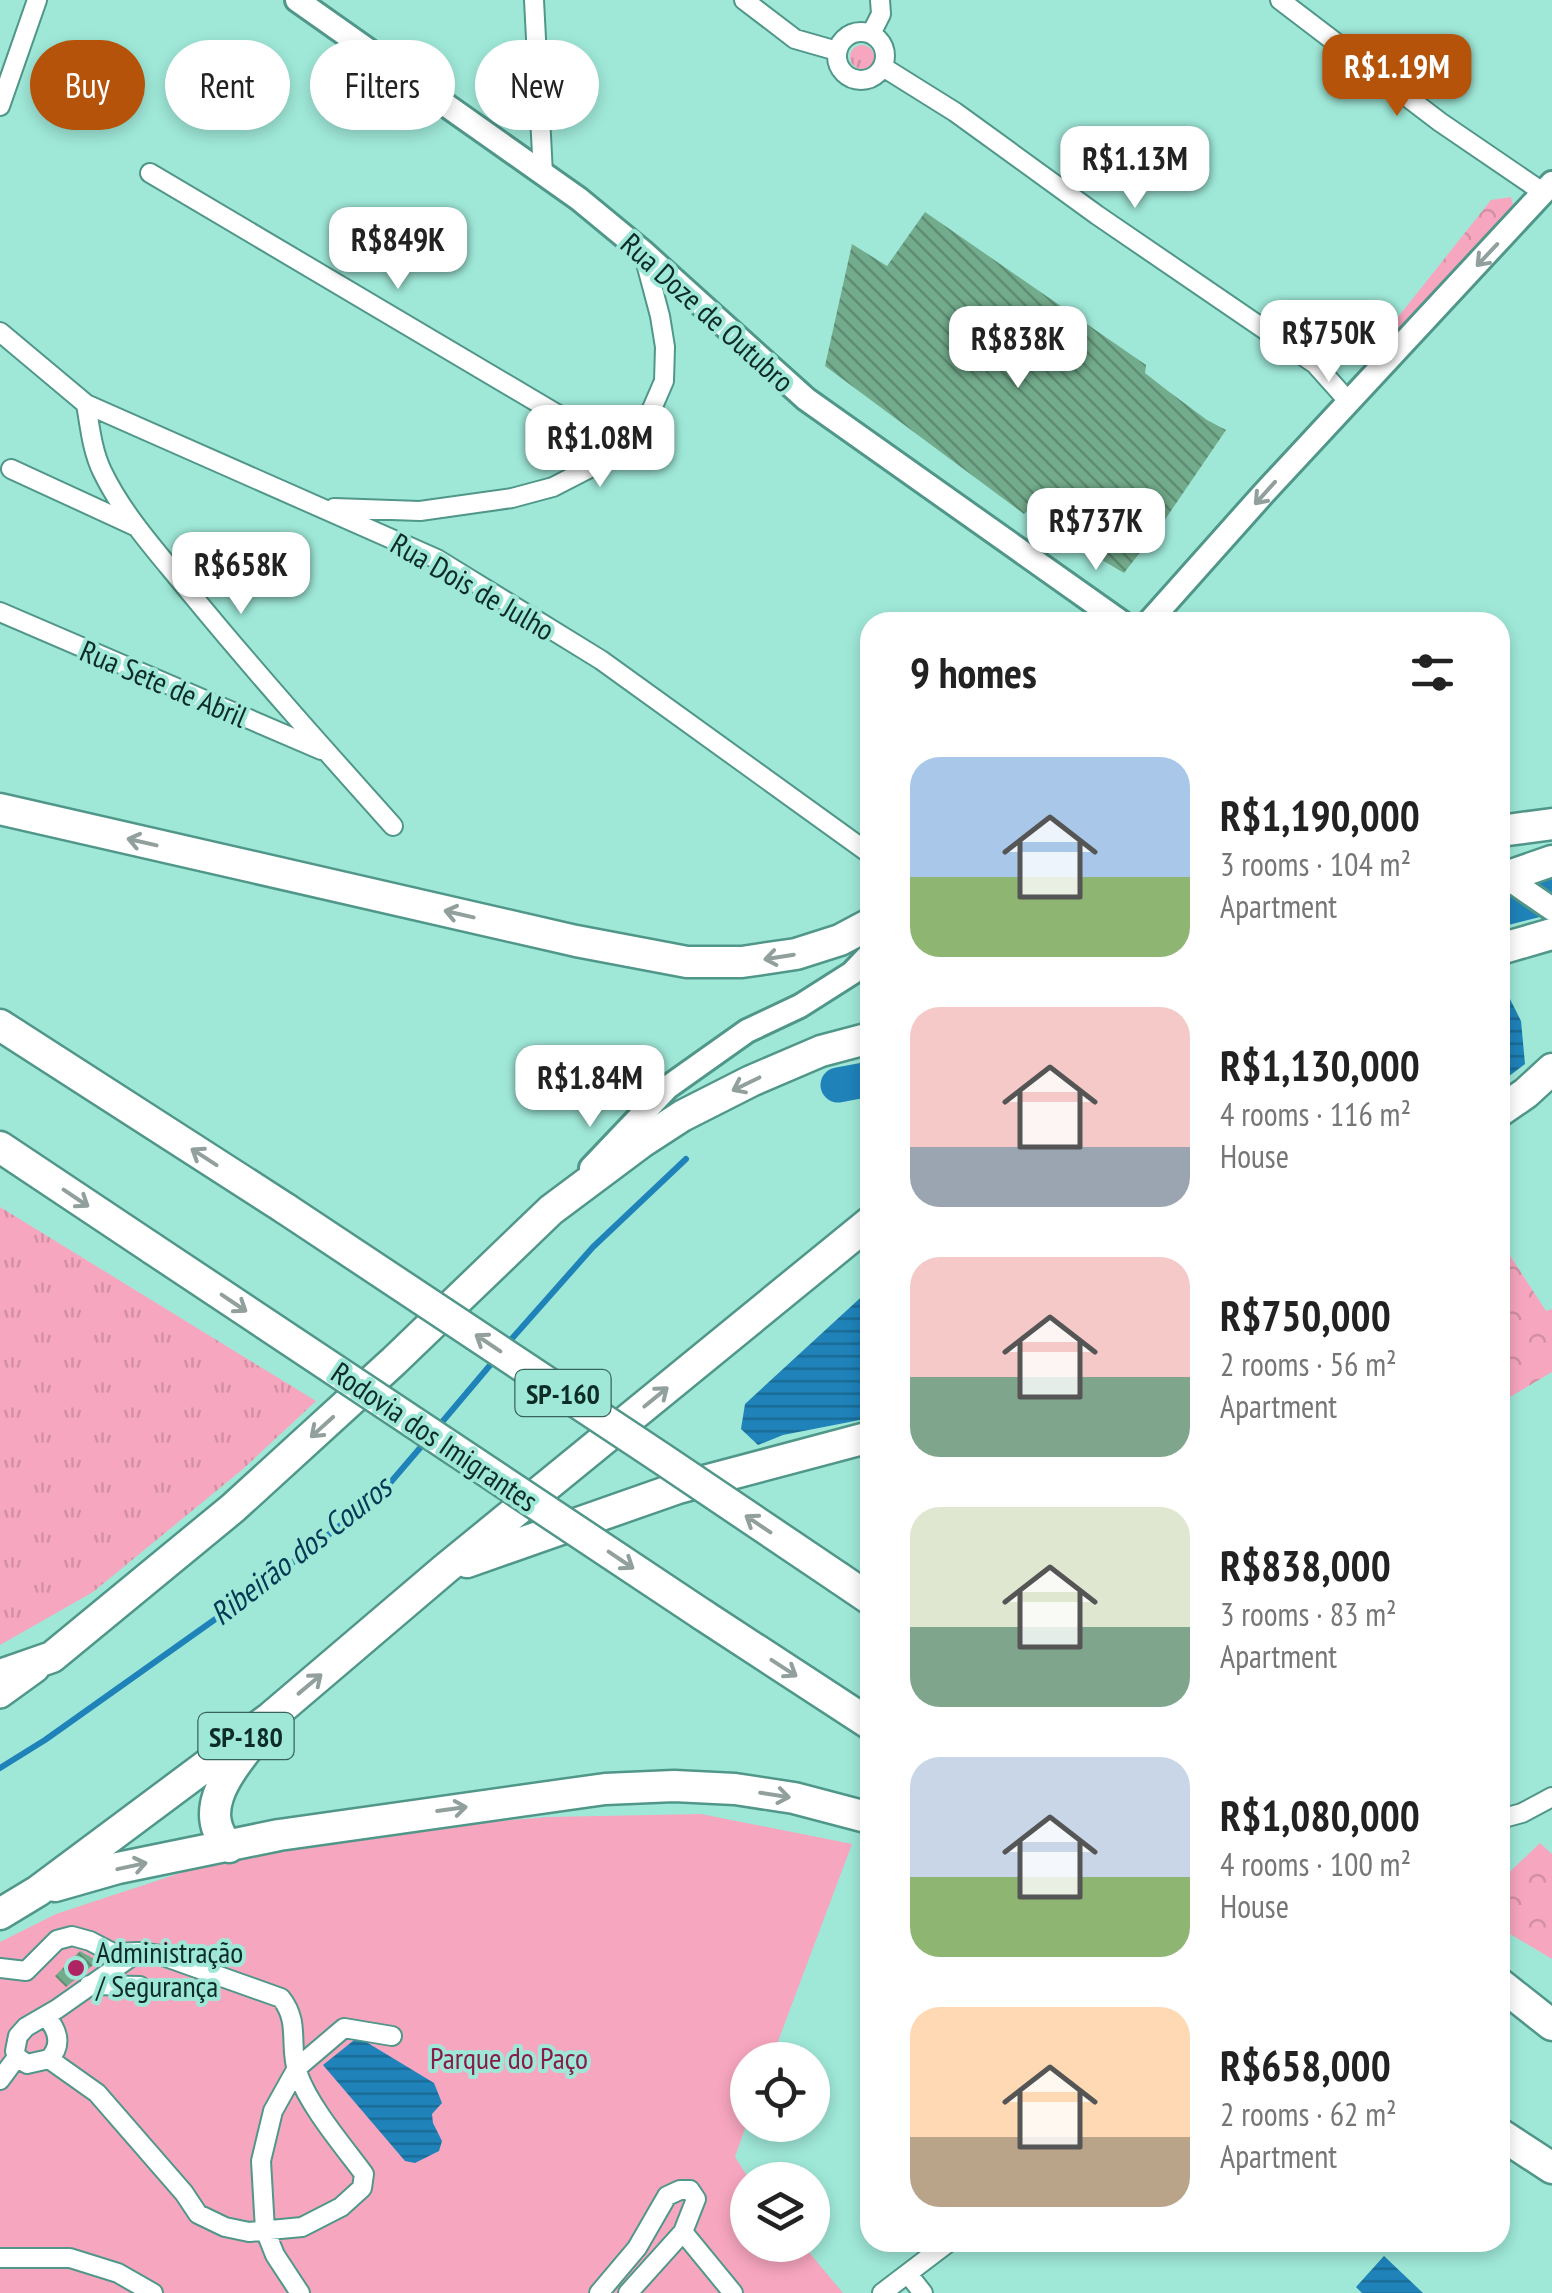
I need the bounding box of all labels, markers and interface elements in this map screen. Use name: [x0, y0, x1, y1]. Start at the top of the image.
pin: R$1.19M: [1305, 34, 1489, 119]
chip: Buy: [30, 40, 145, 130]
chip: Rent: [165, 40, 290, 130]
chip: Filters: [310, 40, 455, 130]
chip: New: [475, 40, 599, 130]
text: R$1.19M: [1344, 45, 1450, 87]
pin: R$1.13M: [1043, 126, 1227, 211]
text: R$1.13M: [1082, 137, 1188, 179]
pin: R$849K: [317, 207, 479, 292]
text: R$849K: [351, 218, 445, 260]
street label: Rua Doze de Outubro: [613, 224, 803, 400]
one-way arrow: [1475, 242, 1498, 267]
pin: R$750K: [1248, 300, 1410, 385]
pin: R$838K: [937, 306, 1099, 391]
text: R$750K: [1282, 311, 1376, 353]
text: R$838K: [971, 317, 1065, 359]
pin: R$1.08M: [508, 405, 692, 490]
text: R$1.08M: [547, 416, 653, 458]
one-way arrow: [1253, 480, 1276, 505]
pin: R$737K: [1015, 488, 1177, 573]
text: R$737K: [1049, 499, 1143, 541]
street label: Rua Dois de Julho: [384, 523, 562, 649]
pin: R$658K: [160, 532, 322, 617]
text: R$658K: [194, 543, 288, 585]
street label: Rua Sete de Abril: [75, 630, 253, 736]
text: 9 homes: [910, 645, 1037, 700]
icon: filters: [1405, 645, 1460, 700]
text: R$1,190,000: [1220, 788, 1420, 843]
icon: home: [990, 797, 1110, 917]
one-way arrow: [127, 831, 159, 850]
text: 3 rooms · 104 m²: [1220, 843, 1411, 885]
text: Apartment: [1220, 885, 1337, 927]
one-way arrow: [444, 904, 476, 922]
one-way arrow: [763, 948, 795, 966]
text: R$1,130,000: [1220, 1038, 1420, 1093]
pin: R$1.84M: [498, 1045, 682, 1130]
icon: home: [990, 1047, 1110, 1167]
text: R$1.84M: [537, 1056, 643, 1098]
one-way arrow: [732, 1075, 762, 1094]
text: 4 rooms · 116 m²: [1220, 1093, 1411, 1135]
text: House: [1220, 1135, 1289, 1177]
one-way arrow: [191, 1146, 219, 1167]
one-way arrow: [62, 1187, 90, 1208]
text: R$750,000: [1220, 1288, 1391, 1343]
one-way arrow: [220, 1292, 248, 1313]
icon: home: [990, 1297, 1110, 1417]
one-way arrow: [475, 1333, 503, 1354]
text: 2 rooms · 56 m²: [1220, 1343, 1397, 1385]
street label: Rodovia dos Imigrantes: [324, 1353, 546, 1519]
road number: SP-160: [516, 1370, 610, 1416]
text: Apartment: [1220, 1385, 1337, 1427]
one-way arrow: [642, 1386, 668, 1408]
one-way arrow: [310, 1415, 335, 1438]
water label: Ribeirão dos Couros: [201, 1464, 402, 1634]
one-way arrow: [745, 1513, 773, 1534]
text: R$838,000: [1220, 1538, 1391, 1593]
icon: home: [990, 1547, 1110, 1667]
one-way arrow: [607, 1550, 635, 1571]
text: 3 rooms · 83 m²: [1220, 1593, 1397, 1635]
text: Apartment: [1220, 1635, 1337, 1677]
one-way arrow: [770, 1657, 798, 1678]
one-way arrow: [297, 1673, 322, 1696]
road number: SP-180: [198, 1713, 294, 1759]
one-way arrow: [758, 1786, 790, 1805]
text: R$1,080,000: [1220, 1788, 1420, 1843]
icon: home: [990, 1797, 1110, 1917]
one-way arrow: [435, 1799, 467, 1817]
text: 4 rooms · 100 m²: [1220, 1843, 1411, 1885]
one-way arrow: [115, 1855, 147, 1874]
text: House: [1220, 1885, 1289, 1927]
place label: Administração / Segurança: [95, 1932, 243, 2005]
marker: Administração / Segurança: [65, 1957, 87, 1979]
park label: Parque do Paço: [430, 2038, 588, 2077]
text: R$658,000: [1220, 2038, 1391, 2093]
map controls: [730, 2042, 830, 2262]
button: locate: [730, 2042, 830, 2142]
icon: home: [990, 2047, 1110, 2167]
text: 2 rooms · 62 m²: [1220, 2093, 1397, 2135]
text: Apartment: [1220, 2135, 1337, 2177]
button: layers: [730, 2162, 830, 2262]

